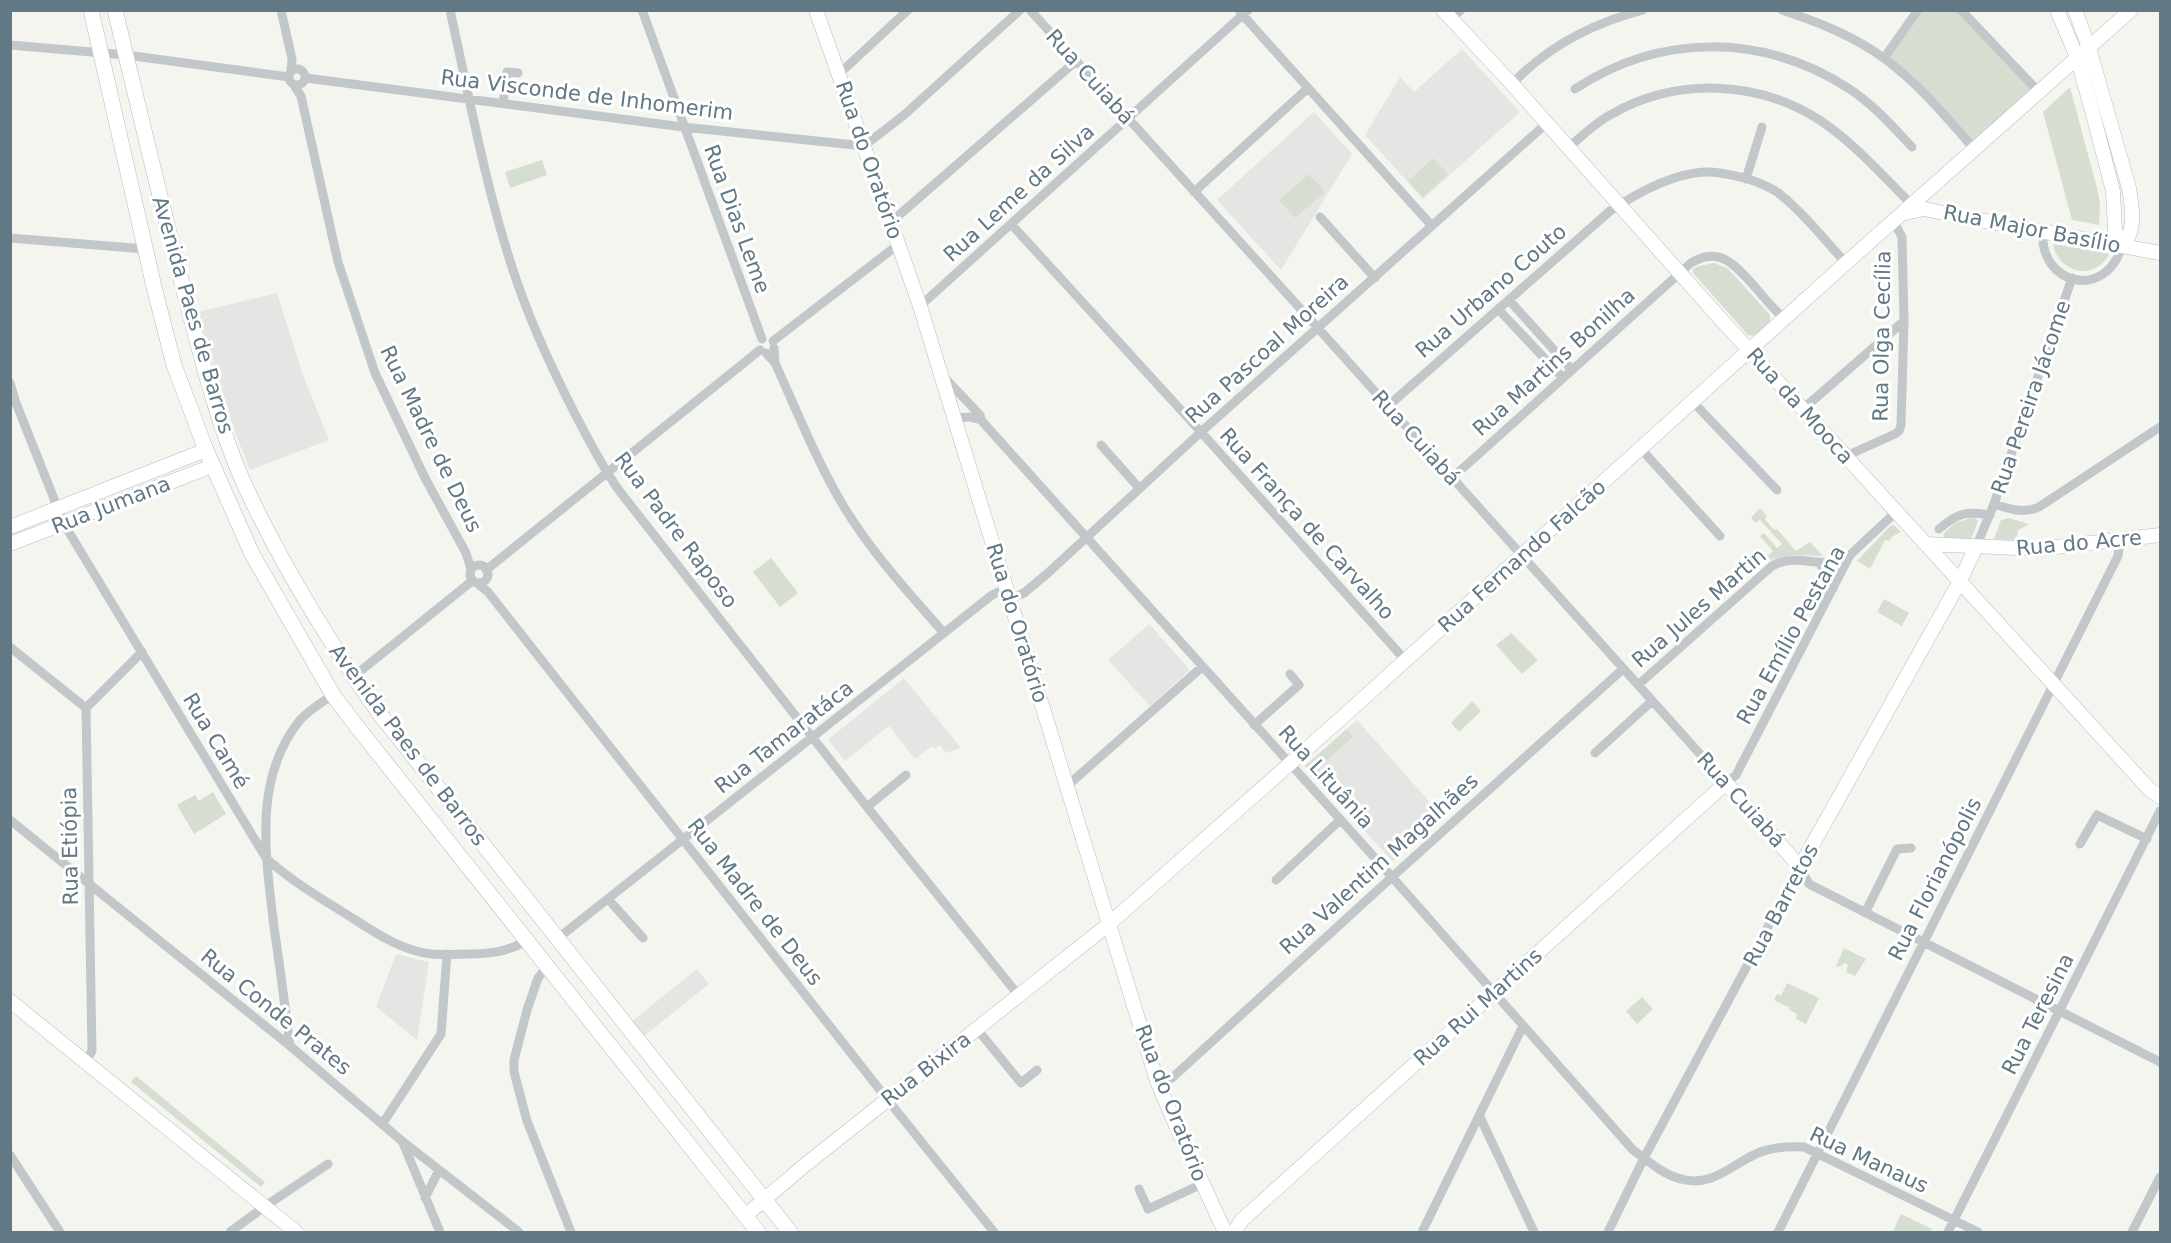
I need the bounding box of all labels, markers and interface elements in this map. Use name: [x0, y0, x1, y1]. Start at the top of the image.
street label: Rua Cuiabá: [1041, 25, 1139, 129]
street label: Rua Visconde de Inhomerim: [439, 65, 735, 125]
street label: Rua do Oratório: [831, 78, 907, 242]
street label: Rua Leme da Silva: [939, 119, 1099, 267]
street label: Rua Dias Leme: [699, 141, 775, 297]
street label: Avenida Paes de Barros: [148, 193, 238, 437]
street label: Rua Major Basílio: [1941, 200, 2123, 258]
street label: Rua Urbano Couto: [1411, 219, 1571, 363]
street label: Rua Olga Cecília: [1869, 250, 1895, 422]
street label: Rua Pascoal Moreira: [1180, 269, 1354, 429]
street label: Rua Martins Bonilha: [1468, 283, 1640, 441]
street label: Rua Pereira Jácome: [1987, 297, 2075, 497]
street label: Rua Madre de Deus: [375, 342, 487, 536]
street label: Rua da Mooca: [1742, 343, 1858, 469]
street label: Rua Cuiabá: [1367, 386, 1465, 490]
street label: Rua França de Carvalho: [1215, 423, 1399, 625]
street label: Rua Padre Raposo: [609, 447, 743, 613]
street label: Rua Jumana: [48, 471, 174, 539]
street label: Rua Fernando Falcão: [1433, 474, 1611, 638]
street label: Rua do Acre: [2015, 526, 2143, 560]
street label: Rua do Oratório: [981, 540, 1053, 706]
street label: Rua Emílio Pestana: [1732, 542, 1850, 728]
street label: Rua Jules Martin: [1627, 543, 1771, 673]
street label: Avenida Paes de Barros: [324, 640, 492, 850]
street label: Rua Tamaratáca: [710, 675, 858, 799]
street label: Rua Camé: [178, 689, 254, 793]
street label: Rua Lituânia: [1273, 720, 1379, 834]
street label: Rua Cuiabá: [1692, 748, 1790, 852]
street label: Rua Valentim Magalhães: [1275, 769, 1483, 959]
street label: Rua Etiópia: [57, 786, 83, 906]
street label: Rua Florianópolis: [1884, 794, 1986, 964]
street label: Rua Madre de Deus: [682, 814, 828, 990]
street label: Rua Barretos: [1739, 840, 1823, 970]
street label: Rua Rui Martins: [1409, 943, 1547, 1071]
street label: Rua Conde Prates: [196, 944, 356, 1080]
street label: Rua Teresina: [1997, 949, 2079, 1079]
street label: Rua do Oratório: [1130, 1021, 1212, 1185]
street label: Rua Bixira: [877, 1027, 975, 1111]
street label: Rua Manaus: [1806, 1122, 1932, 1198]

